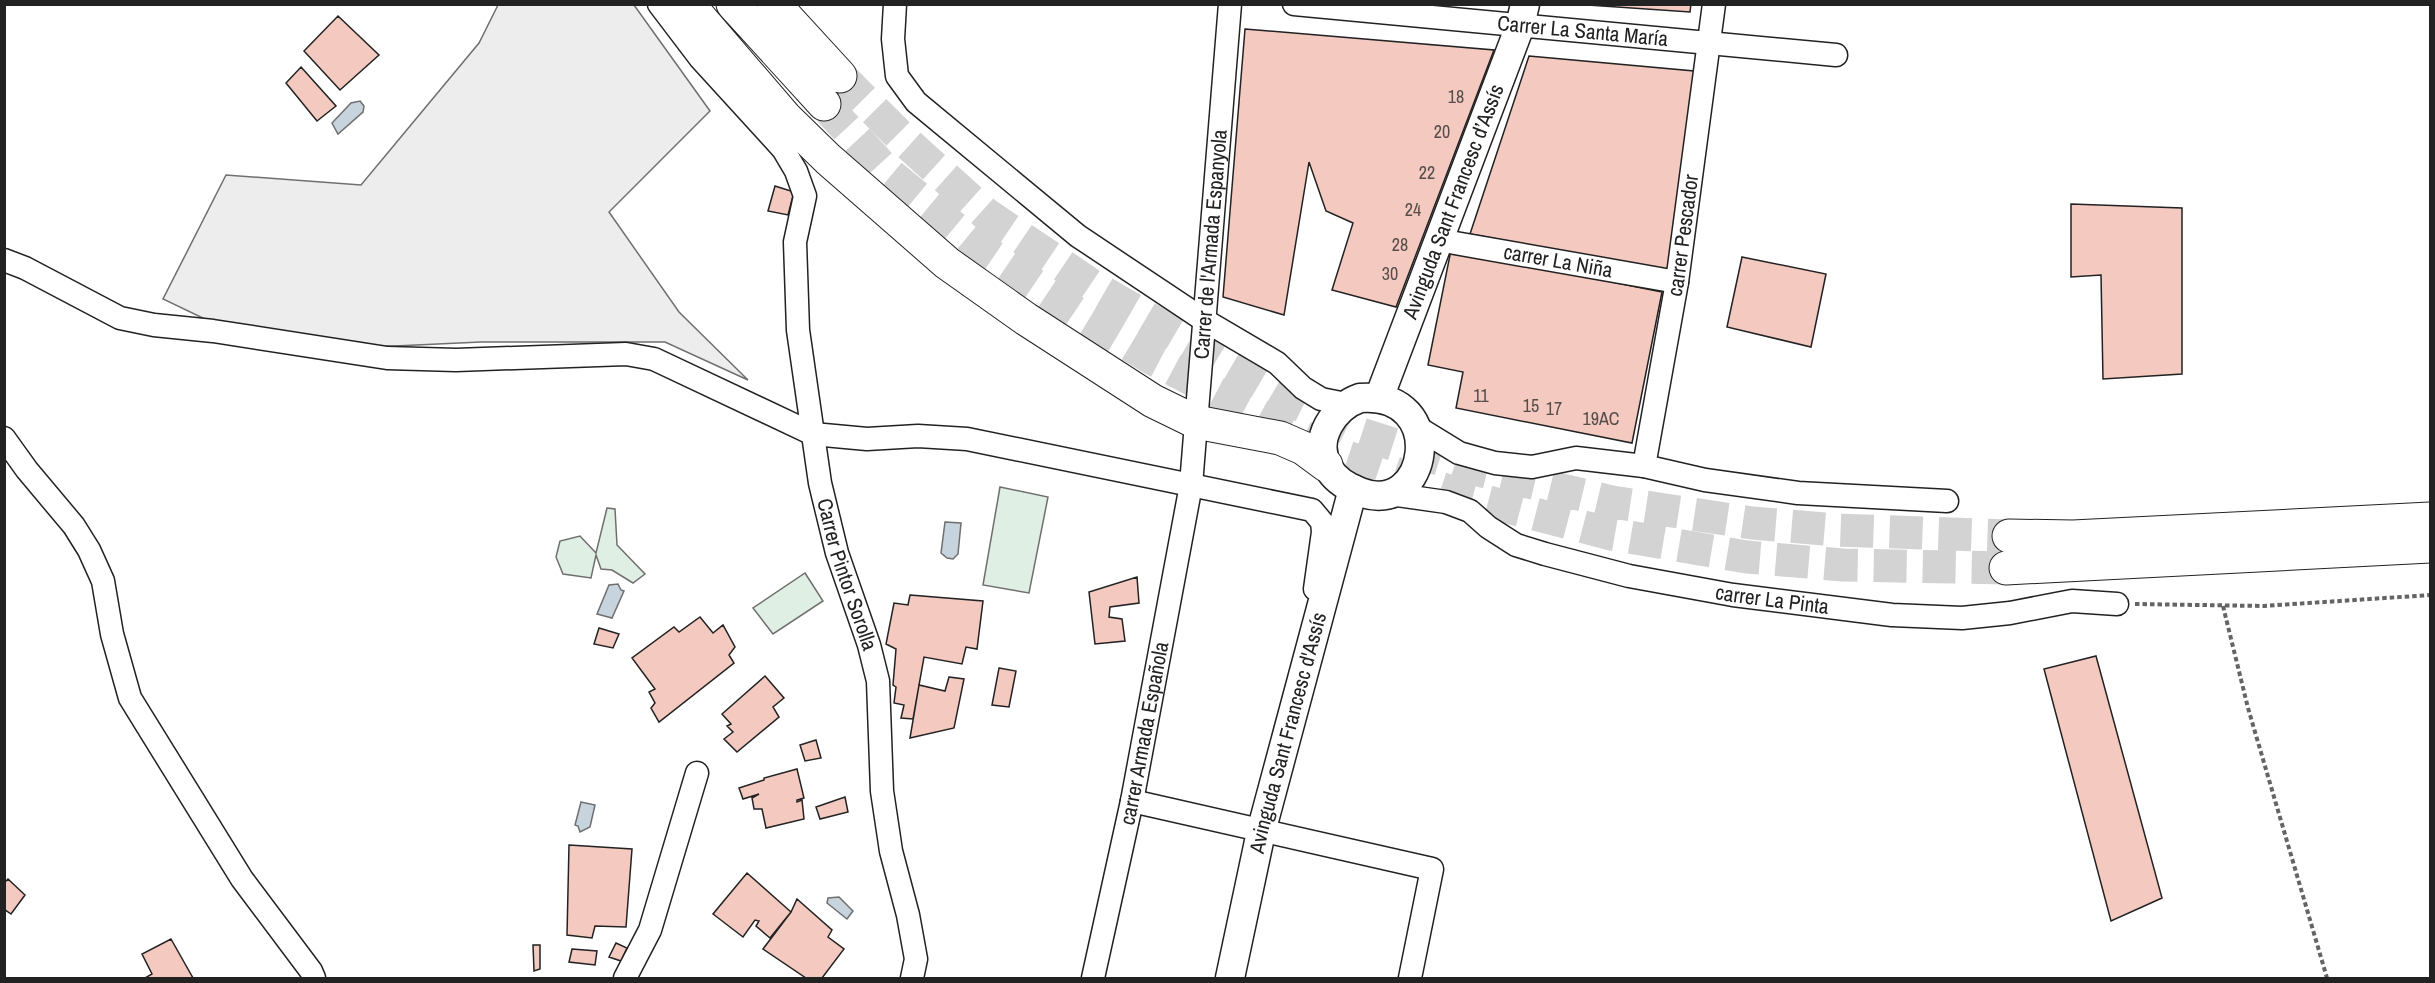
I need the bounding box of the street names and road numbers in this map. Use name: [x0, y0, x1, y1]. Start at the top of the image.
street label: Carrer La Santa María: [1496, 8, 1670, 53]
street label: Avinguda Sant Francesc d’Assís: [1395, 80, 1511, 324]
street label: Carrer de l'Armada Espanyola: [1186, 128, 1234, 360]
street label: carrer Pescador: [1660, 172, 1705, 298]
street label: carrer La Niña: [1502, 237, 1615, 285]
street label: Carrer Pintor Sorolla: [810, 495, 885, 655]
street label: carrer La Pinta: [1713, 577, 1831, 621]
street label: Avinguda Sant Francesc d'Assís: [1242, 609, 1333, 857]
street label: carrer Armada Española: [1112, 639, 1176, 828]

